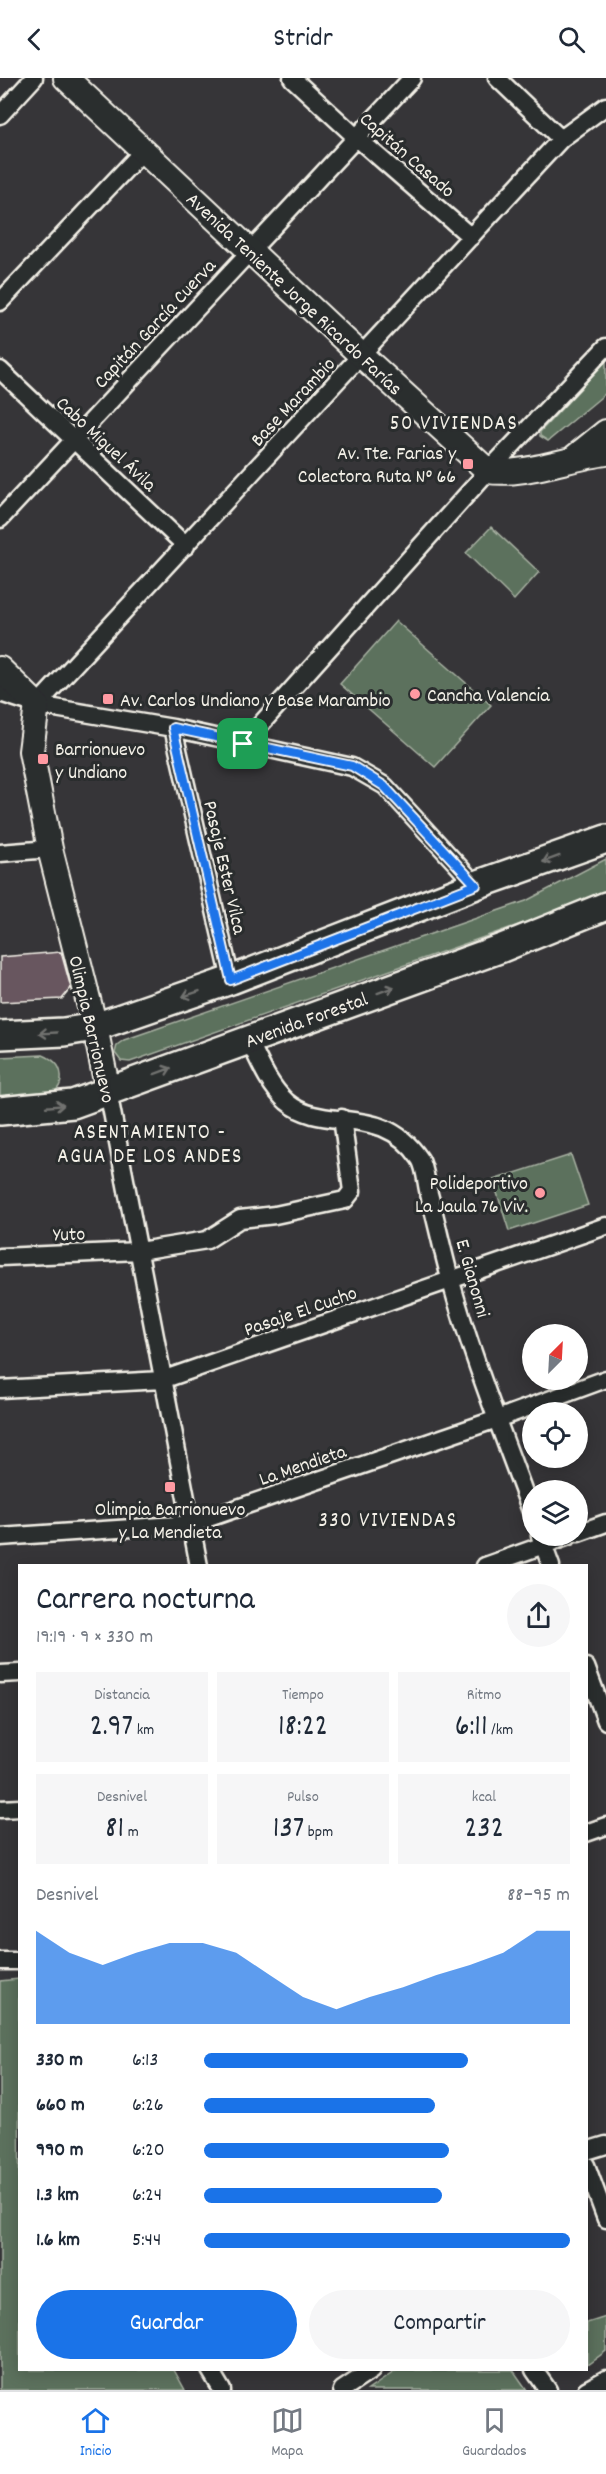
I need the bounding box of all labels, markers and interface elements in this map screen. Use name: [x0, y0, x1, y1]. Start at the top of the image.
text: Stridr: [273, 20, 333, 59]
icon: back: [18, 23, 51, 56]
icon: search: [555, 23, 588, 56]
street label: Capitán Casado: [352, 107, 460, 206]
street label: Avenida Teniente Jorge Ricardo Farías: [179, 187, 407, 403]
street label: Capitán García Cuerva: [89, 253, 224, 396]
street label: Base Marambio: [245, 352, 343, 454]
street label: Cabo Miguel Ávila: [48, 391, 162, 500]
district label: 50 VIVIENDAS: [390, 410, 518, 440]
place label: Av. Tte. Farias y Colectora Ruta N° 66: [298, 441, 457, 492]
marker: Av. Tte. Farias y Colectora Ruta N° 66: [461, 457, 475, 471]
place label: Cancha Valencia: [427, 683, 550, 711]
marker: Cancha Valencia: [408, 687, 422, 701]
place label: Av. Carlos Undiano y Base Marambio: [120, 688, 391, 716]
marker: Av. Carlos Undiano y Base Marambio: [101, 692, 115, 706]
pin: [217, 718, 268, 769]
icon: arrive: [226, 727, 259, 760]
place label: Barrionuevo y Undiano: [55, 737, 145, 788]
marker: Barrionuevo y Undiano: [36, 752, 50, 766]
street label: Pasaje Ester Vilca: [194, 798, 252, 938]
one-way arrow: [542, 854, 561, 865]
street label: Olimpia Barrionuevo: [59, 953, 121, 1106]
one-way arrow: [376, 984, 395, 995]
street label: Avenida Forestal: [242, 987, 372, 1057]
one-way arrow: [183, 989, 201, 1000]
one-way arrow: [38, 1028, 58, 1039]
one-way arrow: [154, 1065, 172, 1076]
one-way arrow: [45, 1100, 65, 1111]
district label: ASENTAMIENTO - AGUA DE LOS ANDES: [57, 1119, 243, 1173]
place label: Polideportivo La Jaula 76 Viv.: [415, 1171, 528, 1222]
marker: Polideportivo La Jaula 76 Viv.: [533, 1186, 547, 1200]
street label: Yuto: [53, 1221, 86, 1251]
street label: E. Gianonni: [447, 1236, 496, 1322]
street label: Pasaje El Cucho: [241, 1280, 361, 1345]
north arrow: [522, 1324, 588, 1390]
map controls: [522, 1324, 588, 1546]
button: locate: [522, 1402, 588, 1468]
street label: La Mendieta: [256, 1439, 351, 1495]
marker: Olimpia Barrionuevo y La Mendieta: [163, 1480, 177, 1494]
button: layers: [522, 1480, 588, 1546]
place label: Olimpia Barrionuevo y La Mendieta: [95, 1497, 245, 1548]
district label: 330 VIVIENDAS: [318, 1507, 458, 1537]
text: Carrera nocturna: [36, 1578, 255, 1625]
button: share: [507, 1584, 570, 1647]
text: 19:19 · 9 × 330 m: [36, 1624, 153, 1652]
text: Distancia: [94, 1684, 150, 1707]
text: Tiempo: [282, 1684, 324, 1707]
text: Ritmo: [467, 1684, 501, 1707]
text: 2.97: [90, 1707, 133, 1750]
text: 18:22: [278, 1707, 328, 1750]
text: 6:11: [455, 1707, 488, 1750]
text: km: [133, 1719, 154, 1742]
text: /km: [488, 1719, 513, 1742]
text: Desnivel: [97, 1786, 147, 1809]
text: Pulso: [287, 1786, 319, 1809]
text: kcal: [472, 1786, 496, 1809]
text: 81: [105, 1809, 124, 1852]
text: 137: [273, 1809, 304, 1852]
text: 232: [464, 1809, 504, 1852]
text: m: [124, 1821, 139, 1844]
text: bpm: [304, 1821, 333, 1844]
text: Desnivel: [36, 1882, 98, 1910]
text: 88–95 m: [507, 1882, 570, 1910]
text: 330 m: [36, 2047, 83, 2075]
text: 6:13: [132, 2047, 158, 2075]
text: 660 m: [36, 2092, 85, 2120]
text: 6:26: [132, 2092, 164, 2120]
text: 990 m: [36, 2137, 84, 2165]
text: 6:20: [132, 2137, 165, 2165]
text: 1.3 km: [36, 2182, 79, 2210]
text: 6:24: [132, 2182, 162, 2210]
text: 1.6 km: [36, 2227, 80, 2255]
text: 5:44: [132, 2227, 161, 2255]
button: Guardar: [36, 2290, 297, 2359]
button: Compartir: [309, 2290, 570, 2359]
tab: Inicio: [79, 2404, 112, 2463]
tab: Mapa: [271, 2404, 304, 2463]
tab: Guardados: [462, 2404, 527, 2463]

